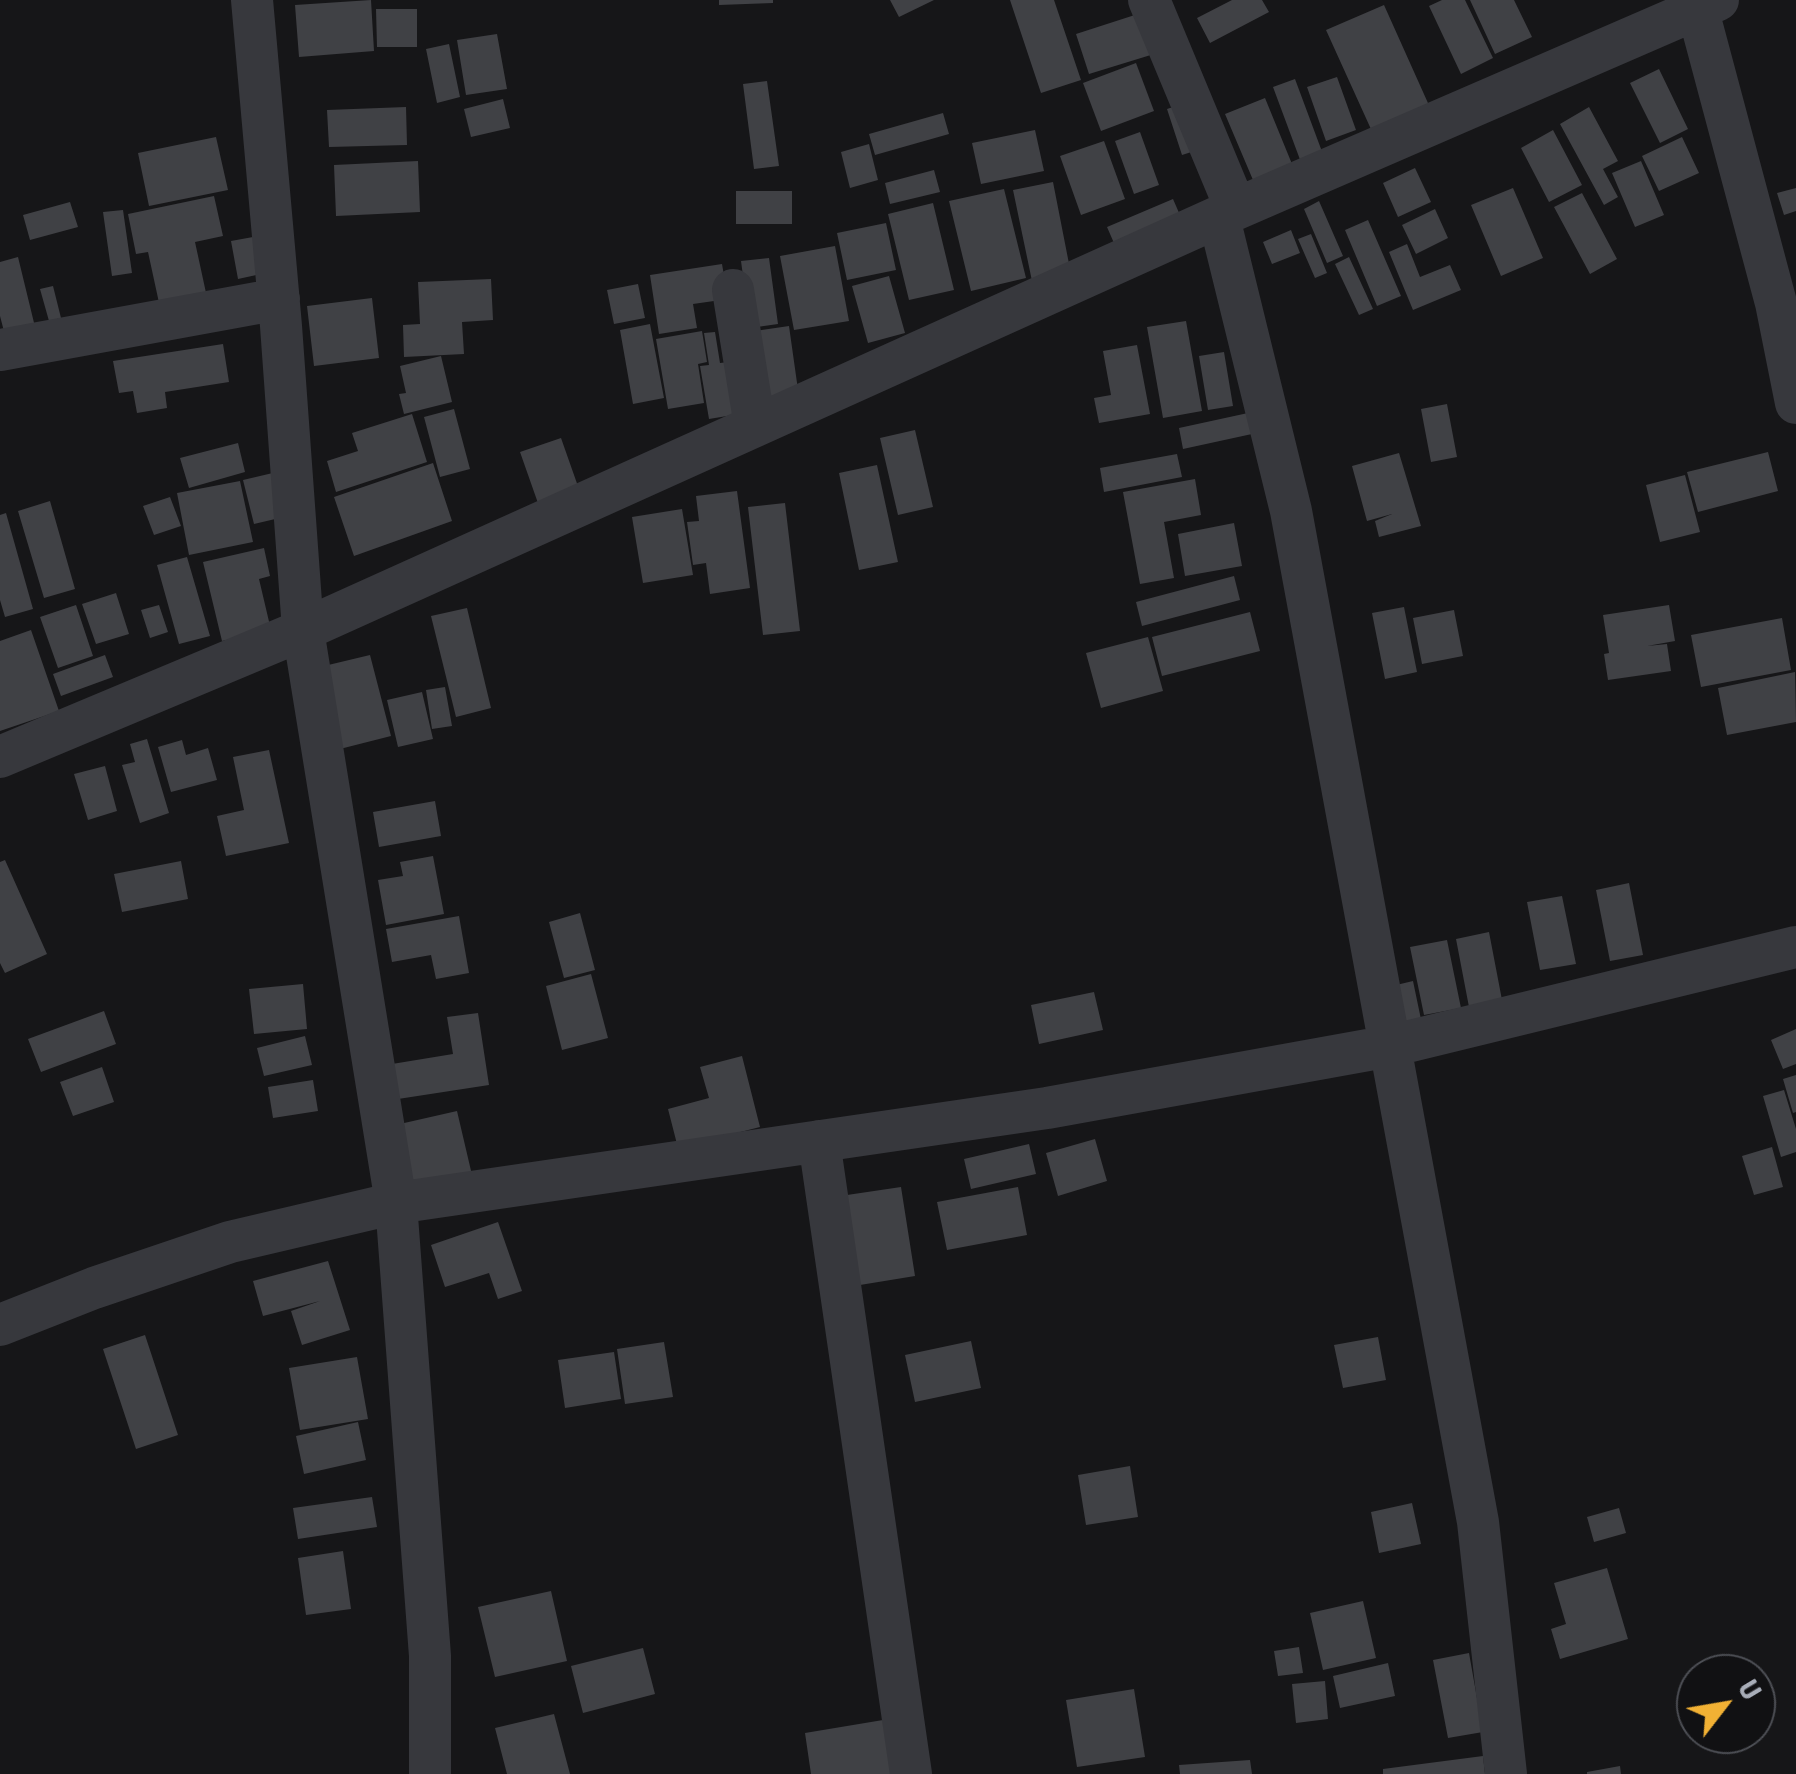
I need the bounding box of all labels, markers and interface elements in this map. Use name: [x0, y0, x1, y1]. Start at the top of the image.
north arrow: [1676, 1654, 1776, 1754]
text: U: [1732, 1674, 1768, 1705]

